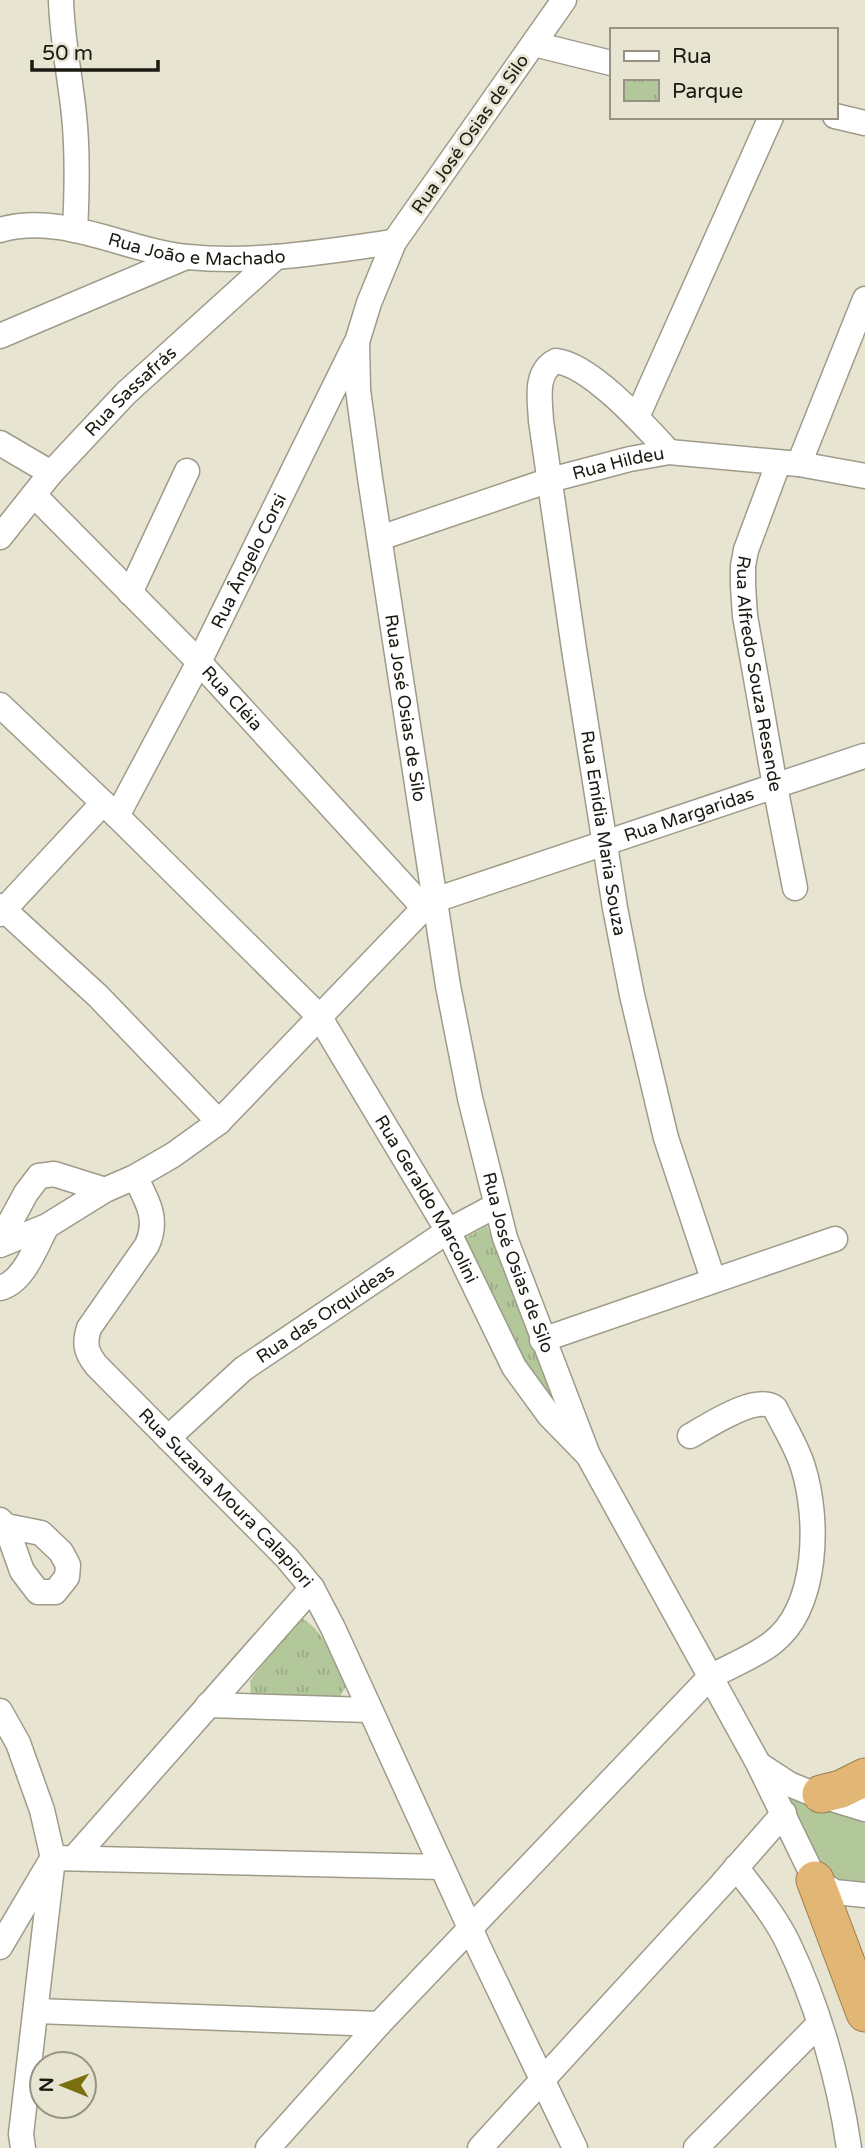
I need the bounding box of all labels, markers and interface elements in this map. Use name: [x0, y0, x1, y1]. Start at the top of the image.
scale bar: [32, 28, 158, 72]
legend: [610, 28, 837, 119]
text: 50 m: [42, 41, 93, 66]
text: Rua: [672, 44, 712, 69]
street label: Rua José Osias de Silo: [407, 50, 533, 218]
text: Parque: [672, 79, 743, 104]
street label: Rua João e Machado: [106, 228, 286, 270]
street label: Rua Sassafrás: [80, 342, 181, 441]
street label: Rua Hildeu: [570, 442, 666, 485]
street label: Rua Ângelo Corsi: [206, 490, 291, 632]
street label: Rua Alfredo Souza Resende: [732, 554, 787, 793]
street label: Rua José Osias de Silo: [380, 613, 431, 803]
street label: Rua Cléia: [197, 661, 267, 735]
street label: Rua Emídia Maria Souza: [576, 729, 631, 938]
street label: Rua Margaridas: [621, 783, 757, 847]
street label: Rua Geraldo Marcolini: [370, 1111, 483, 1287]
street label: Rua José Osias de Silo: [478, 1170, 559, 1356]
street label: Rua das Orquídeas: [252, 1259, 398, 1368]
street label: Rua Suzana Moura Calapiori: [134, 1404, 318, 1592]
north arrow: [28, 2050, 98, 2120]
text: N: [36, 2077, 58, 2093]

